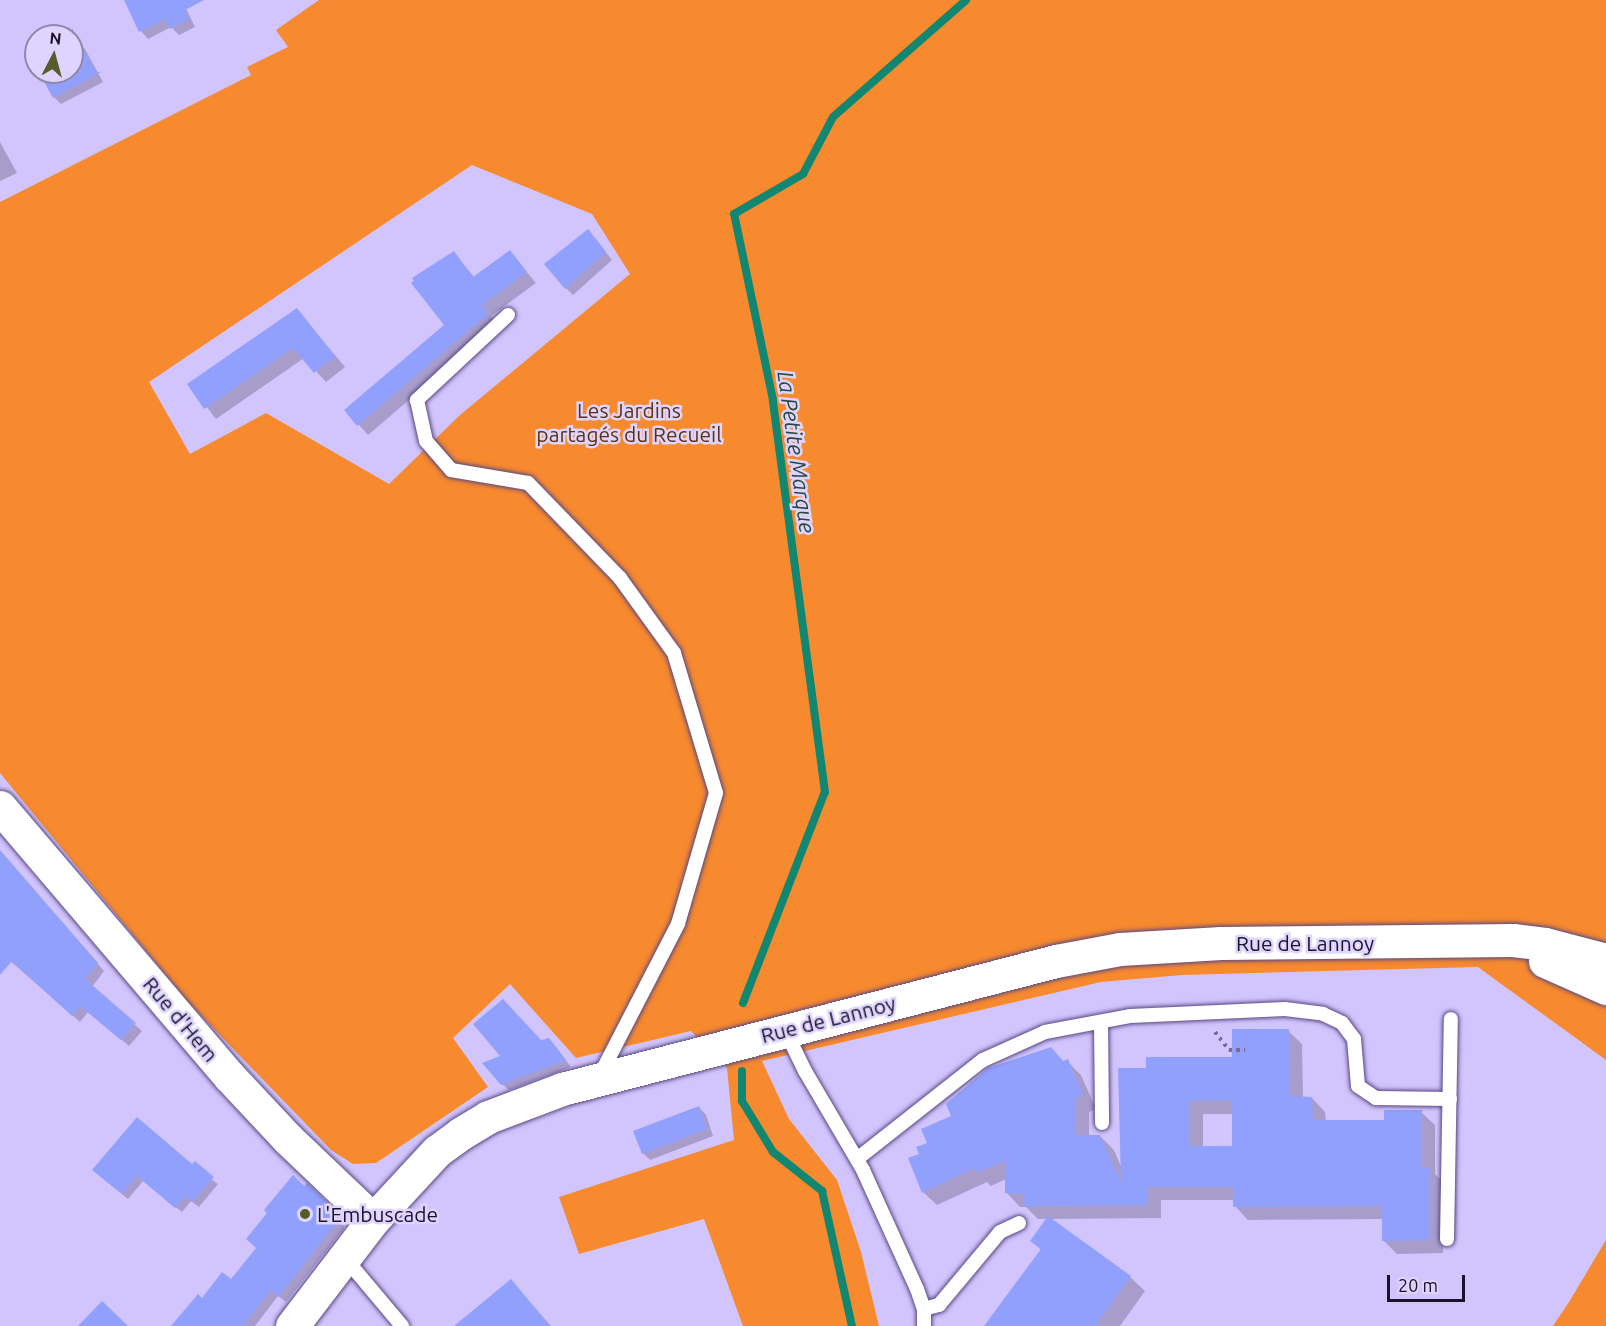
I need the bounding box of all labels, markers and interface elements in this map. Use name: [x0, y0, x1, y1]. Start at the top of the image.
north arrow: [24, 24, 84, 84]
text: N: [49, 29, 63, 48]
water label: La Petite Marque: [773, 369, 821, 535]
park label: Les Jardins partagés du Recueil: [536, 397, 722, 447]
street label: Rue de Lannoy: [1236, 930, 1374, 956]
street label: Rue d'Hem: [138, 971, 224, 1067]
street label: Rue de Lannoy: [758, 990, 898, 1048]
place label: L'Embuscade: [317, 1201, 438, 1227]
marker: L'Embuscade: [298, 1207, 312, 1221]
scale bar: [1390, 1263, 1468, 1301]
text: 20 m: [1398, 1275, 1438, 1295]

